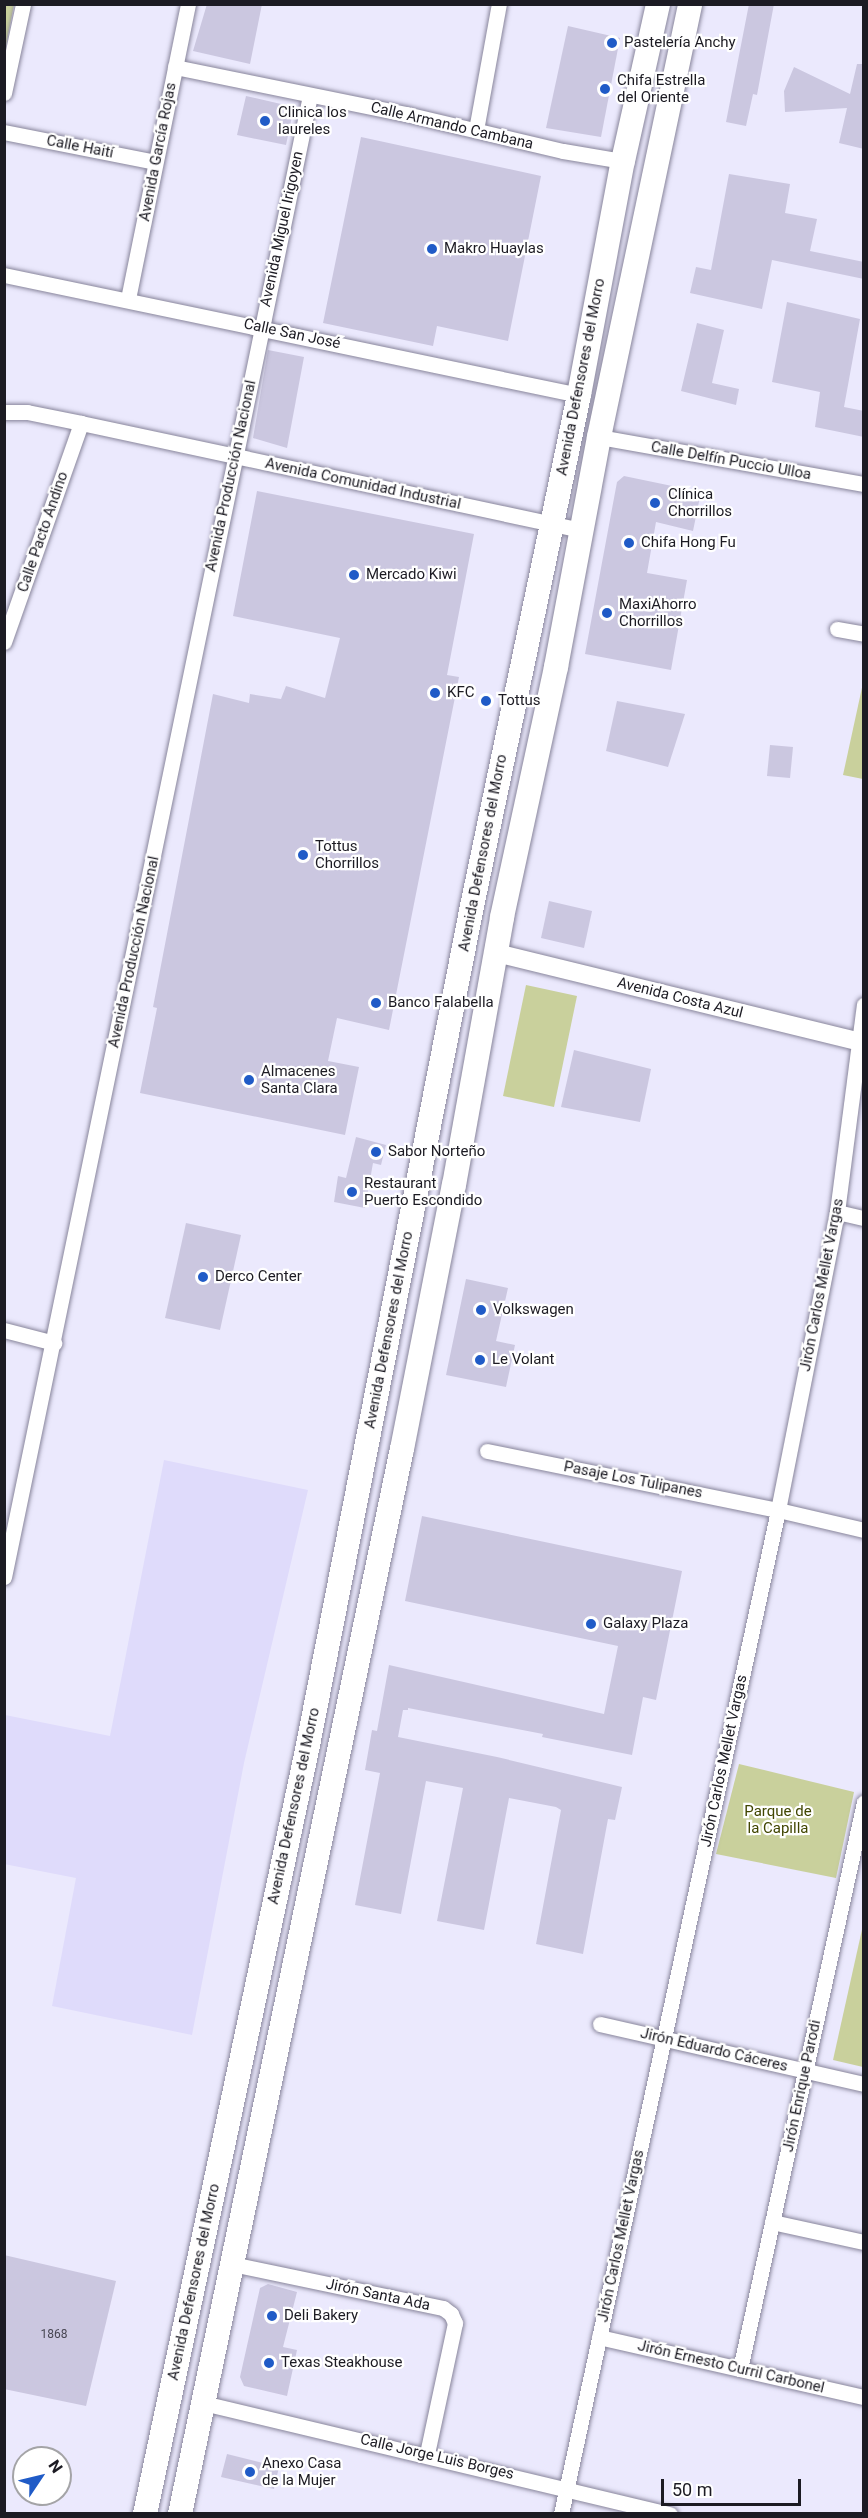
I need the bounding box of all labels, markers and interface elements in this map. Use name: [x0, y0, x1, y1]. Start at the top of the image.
place label: Pastelería Anchy: [624, 34, 736, 52]
marker: Pastelería Anchy: [605, 36, 619, 50]
place label: Chifa Estrella del Oriente: [617, 71, 705, 106]
street label: Avenida García Rojas: [136, 81, 180, 223]
marker: Chifa Estrella del Oriente: [598, 82, 612, 96]
street label: Calle Armando Cambana: [369, 99, 535, 153]
place label: Clinica los laureles: [278, 103, 347, 138]
marker: Clinica los laureles: [256, 112, 274, 130]
street label: Calle Haití: [45, 132, 115, 162]
street label: Avenida Miguel Irigoyen: [257, 150, 307, 308]
place label: Makro Huaylas: [444, 240, 544, 258]
marker: Makro Huaylas: [425, 242, 439, 256]
street label: Avenida Defensores del Morro: [553, 277, 609, 477]
street label: Calle San José: [242, 315, 342, 353]
street label: Avenida Producción Nacional: [202, 379, 260, 573]
street label: Calle Delfín Puccio Ulloa: [649, 438, 813, 484]
street label: Avenida Comunidad Industrial: [264, 454, 462, 514]
street label: Calle Pacto Andino: [14, 469, 72, 595]
place label: Clínica Chorrillos: [668, 485, 732, 520]
marker: Clínica Chorrillos: [646, 494, 664, 512]
place label: Chifa Hong Fu: [641, 534, 736, 552]
marker: Chifa Hong Fu: [622, 536, 636, 550]
place label: Mercado Kiwi: [366, 566, 457, 584]
marker: Mercado Kiwi: [347, 568, 361, 582]
place label: MaxiAhorro Chorrillos: [619, 595, 697, 630]
marker: MaxiAhorro Chorrillos: [600, 606, 614, 620]
place label: KFC: [447, 684, 474, 702]
marker: KFC: [428, 686, 442, 700]
place label: Tottus: [498, 692, 541, 710]
marker: Tottus: [479, 694, 493, 708]
street label: Avenida Defensores del Morro: [455, 753, 511, 953]
place label: Tottus Chorrillos: [315, 837, 379, 872]
marker: Tottus Chorrillos: [296, 848, 310, 862]
street label: Avenida Producción Nacional: [105, 855, 163, 1049]
street label: Avenida Costa Azul: [615, 974, 745, 1022]
place label: Banco Falabella: [388, 994, 494, 1012]
marker: Banco Falabella: [369, 996, 383, 1010]
place label: Almacenes Santa Clara: [261, 1062, 338, 1097]
marker: Almacenes Santa Clara: [242, 1073, 256, 1087]
place label: Sabor Norteño: [388, 1143, 485, 1161]
marker: Sabor Norteño: [369, 1145, 383, 1159]
place label: Restaurant Puerto Escondido: [364, 1174, 482, 1209]
marker: Restaurant Puerto Escondido: [345, 1185, 359, 1199]
street label: Jirón Carlos Mellet Vargas: [796, 1197, 848, 1373]
street label: Avenida Defensores del Morro: [361, 1230, 417, 1430]
place label: Derco Center: [215, 1268, 302, 1286]
marker: Derco Center: [196, 1270, 210, 1284]
place label: Volkswagen: [493, 1301, 574, 1319]
marker: Volkswagen: [474, 1303, 488, 1317]
place label: Le Volant: [492, 1351, 555, 1369]
marker: Le Volant: [473, 1353, 487, 1367]
street label: Pasaje Los Tulipanes: [562, 1458, 704, 1502]
place label: Galaxy Plaza: [603, 1615, 688, 1633]
marker: Galaxy Plaza: [584, 1617, 598, 1631]
street label: Jirón Carlos Mellet Vargas: [697, 1673, 751, 1849]
street label: Avenida Defensores del Morro: [264, 1706, 324, 1906]
park label: Parque de la Capilla: [744, 1802, 812, 1837]
street label: Jirón Enrique Parodi: [779, 2018, 825, 2154]
street label: Jirón Eduardo Cáceres: [639, 2024, 789, 2076]
street label: Jirón Carlos Mellet Vargas: [594, 2148, 648, 2324]
street label: Avenida Defensores del Morro: [164, 2182, 224, 2382]
street label: Jirón Santa Ada: [324, 2275, 432, 2315]
place label: Deli Bakery: [284, 2307, 358, 2325]
marker: Deli Bakery: [265, 2309, 279, 2323]
house number: 1868: [41, 2328, 67, 2342]
street label: Jirón Ernesto Curril Carbonel: [636, 2337, 826, 2397]
place label: Texas Steakhouse: [281, 2354, 403, 2372]
marker: Texas Steakhouse: [262, 2356, 276, 2370]
street label: Calle Jorge Luis Borges: [359, 2431, 515, 2483]
north arrow: [12, 2446, 72, 2506]
place label: Anexo Casa de la Mujer: [262, 2454, 341, 2489]
text: N: [44, 2456, 67, 2477]
marker: Anexo Casa de la Mujer: [243, 2465, 257, 2479]
scale bar: [664, 2467, 804, 2505]
text: 50 m: [672, 2479, 712, 2500]

